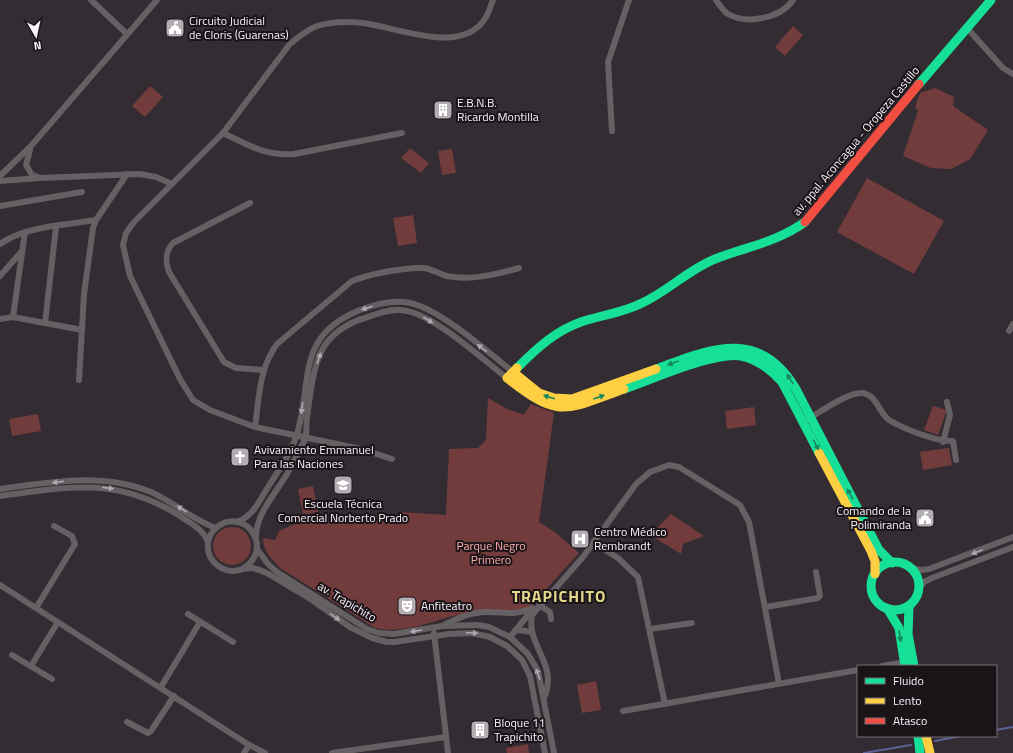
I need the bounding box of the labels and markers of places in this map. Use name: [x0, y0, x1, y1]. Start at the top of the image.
place label: Circuito Judicial de Cloris (Guarenas): [189, 11, 289, 44]
public building icon: Circuito Judicial de Cloris (Guarenas): [164, 17, 186, 39]
place label: E.B.N.B. Ricardo Montilla: [457, 93, 539, 126]
building icon: E.B.N.B. Ricardo Montilla: [432, 99, 454, 121]
place label: Avivamiento Emmanuel Para las Naciones: [254, 440, 374, 473]
church icon: Avivamiento Emmanuel Para las Naciones: [229, 446, 251, 468]
school or university icon: Escuela Técnica Comercial Norberto Prado: [332, 474, 354, 496]
place label: Escuela Técnica Comercial Norberto Prado: [278, 494, 408, 527]
place label: Comando de la Polimiranda: [837, 501, 911, 534]
public building icon: Comando de la Polimiranda: [914, 507, 936, 529]
place label: Centro Médico Rembrandt: [594, 522, 667, 555]
hospital icon: Centro Médico Rembrandt: [569, 528, 591, 550]
theatre icon: Anfiteatro: [396, 595, 418, 617]
place label: Anfiteatro: [421, 596, 472, 615]
place label: Bloque 11 Trapichito: [494, 713, 545, 746]
building icon: Bloque 11 Trapichito: [469, 719, 491, 741]

